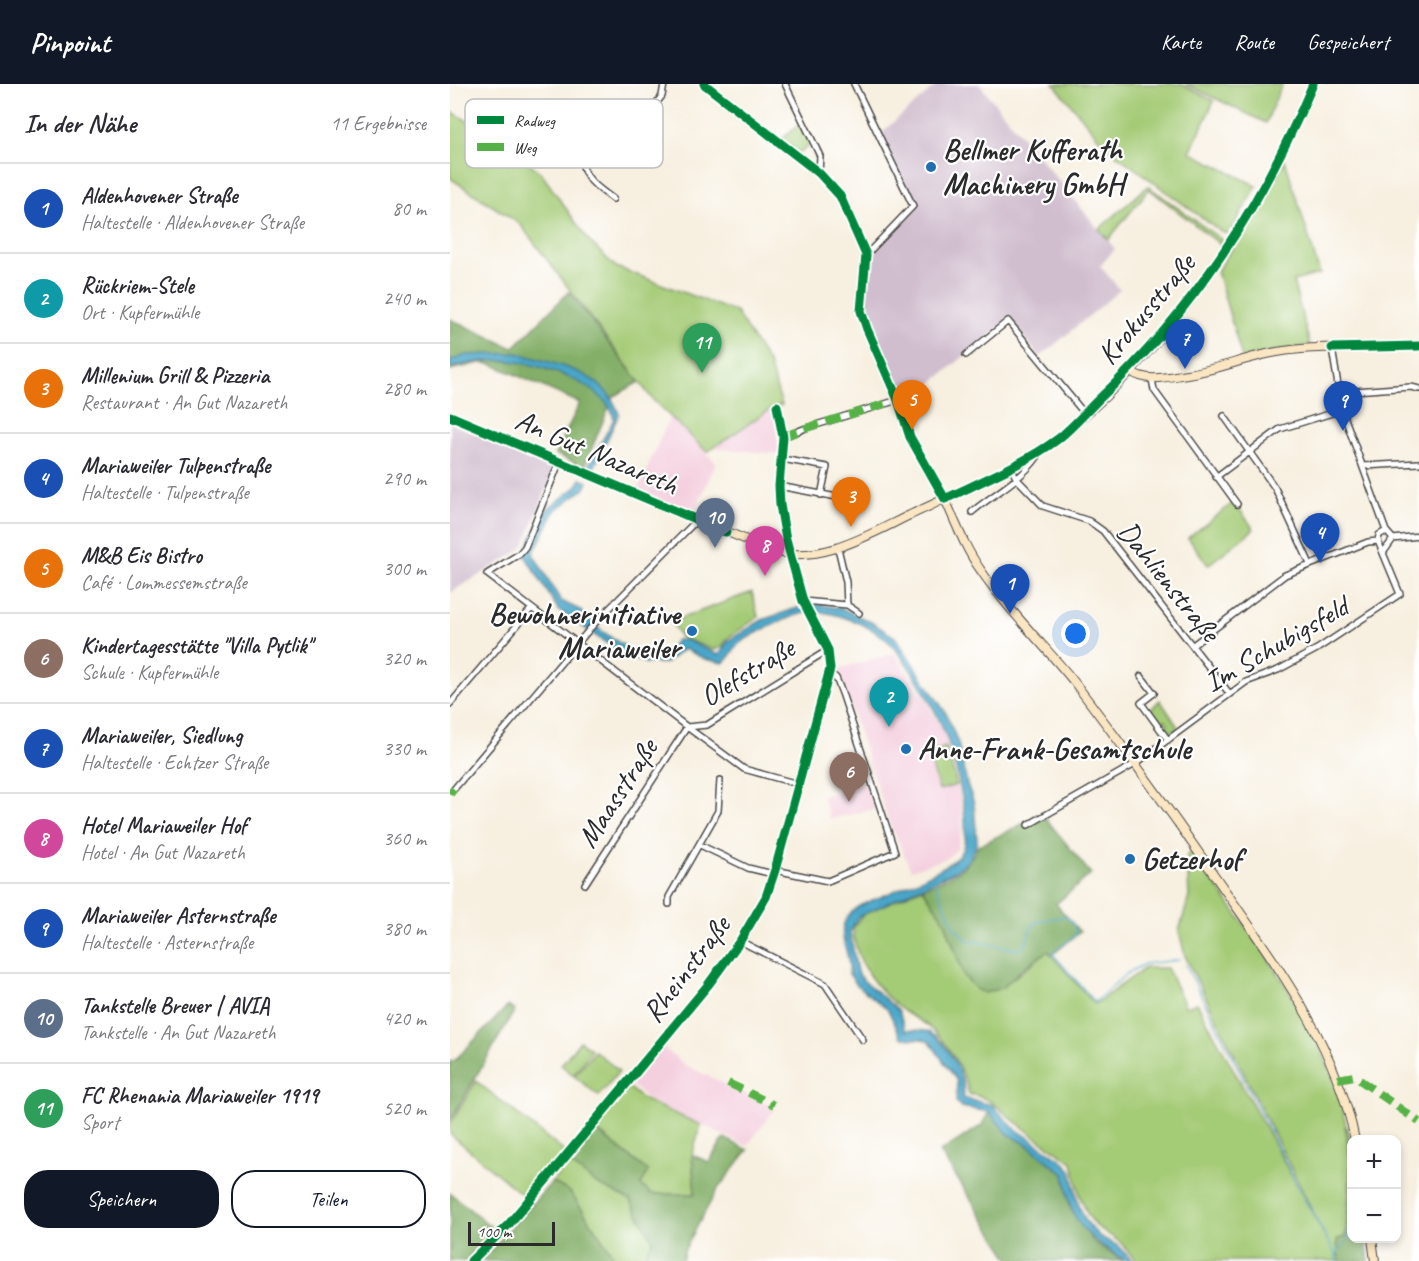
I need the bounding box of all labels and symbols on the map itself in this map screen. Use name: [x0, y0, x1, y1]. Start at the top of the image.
legend: [465, 99, 663, 168]
text: Radweg: [514, 111, 556, 131]
place label: Bellmer Kufferath Machinery GmbH: [943, 131, 1129, 204]
text: Weg: [514, 138, 538, 158]
marker: Bellmer Kufferath Machinery GmbH: [924, 160, 938, 174]
street label: Krokusstraße: [1089, 244, 1205, 372]
pin: 7: [1166, 320, 1204, 369]
pin: 11: [682, 324, 722, 373]
pin: 5: [892, 380, 932, 430]
pin: 9: [1324, 382, 1362, 431]
street label: An Gut Nazareth: [510, 401, 685, 503]
pin: 3: [832, 478, 870, 527]
pin: 10: [696, 498, 734, 548]
street label: Dahlienstraße: [1109, 513, 1231, 651]
pin: 4: [1300, 514, 1340, 563]
pin: 8: [746, 526, 784, 576]
pin: 1: [990, 564, 1030, 614]
street label: Im Schubigsfeld: [1197, 585, 1359, 701]
place label: Bewohnerinitiative Mariaweiler: [489, 595, 683, 667]
your location: [1061, 619, 1090, 648]
marker: Bewohnerinitiative Mariaweiler: [685, 624, 699, 638]
street label: Olefstraße: [693, 628, 803, 715]
pin: 2: [870, 678, 908, 727]
street label: Maasstraße: [568, 730, 667, 854]
place label: Anne-Frank-Gesamtschule: [918, 730, 1193, 768]
marker: Anne-Frank-Gesamtschule: [899, 742, 913, 756]
pin: 6: [830, 752, 868, 802]
place label: Getzerhof: [1142, 840, 1248, 878]
marker: Getzerhof: [1123, 852, 1137, 866]
street label: Rheinstraße: [634, 906, 740, 1030]
scale bar: [468, 1219, 555, 1246]

